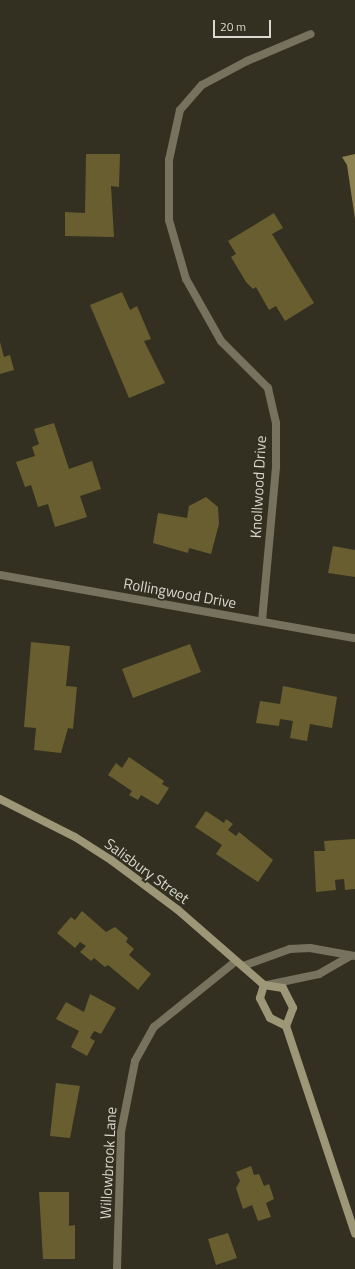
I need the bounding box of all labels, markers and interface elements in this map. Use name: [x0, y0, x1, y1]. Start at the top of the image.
scale bar: [215, 12, 273, 38]
text: 20 m: [220, 17, 246, 36]
street label: Knollwood Drive: [246, 435, 270, 539]
street label: Rollingwood Drive: [122, 574, 238, 612]
street label: Salisbury Street: [101, 834, 193, 908]
street label: Willowbrook Lane: [96, 1106, 120, 1220]

